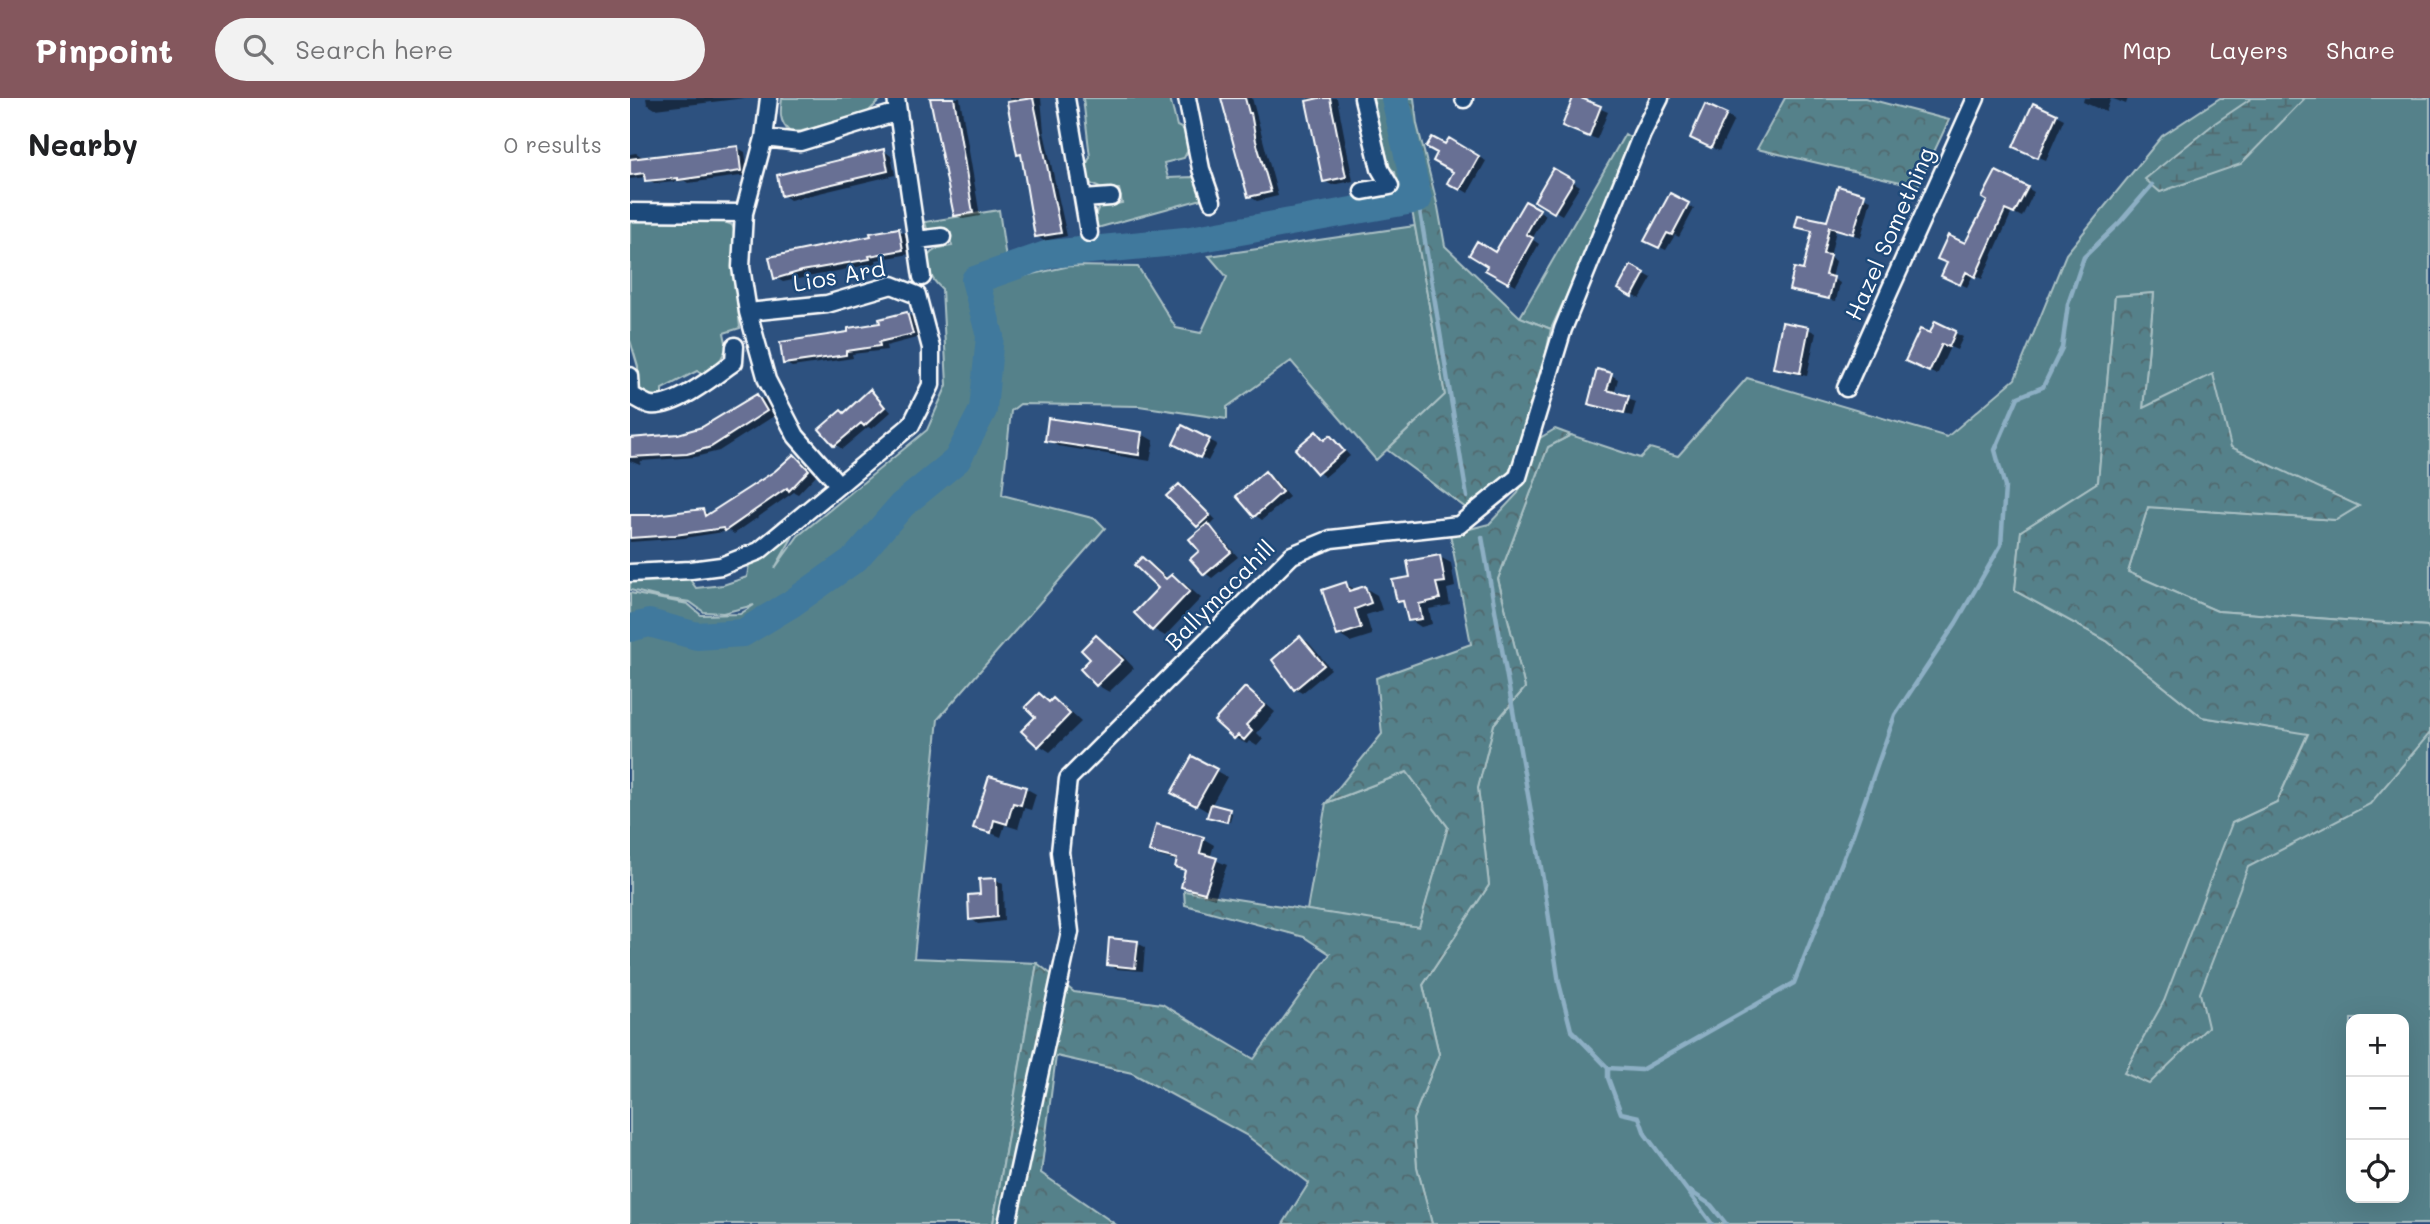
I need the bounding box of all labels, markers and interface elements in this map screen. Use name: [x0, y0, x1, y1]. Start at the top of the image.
search box: [215, 18, 705, 81]
text: Pinpoint: [35, 28, 173, 71]
icon: search: [239, 30, 277, 68]
text: Search here: [295, 32, 453, 66]
text: Map: [2123, 34, 2171, 65]
text: Layers: [2209, 34, 2288, 65]
text: Share: [2326, 34, 2395, 65]
text: Nearby: [28, 124, 138, 164]
text: 0 results: [504, 129, 602, 159]
street label: Hazel Something: [1838, 142, 1941, 325]
street label: Lios Ard: [790, 252, 887, 298]
street label: Ballymacahill: [1158, 533, 1281, 656]
map controls: [2346, 1014, 2409, 1203]
button: +: [2346, 1014, 2409, 1077]
button: −: [2346, 1077, 2409, 1140]
button: locate: [2346, 1140, 2409, 1203]

